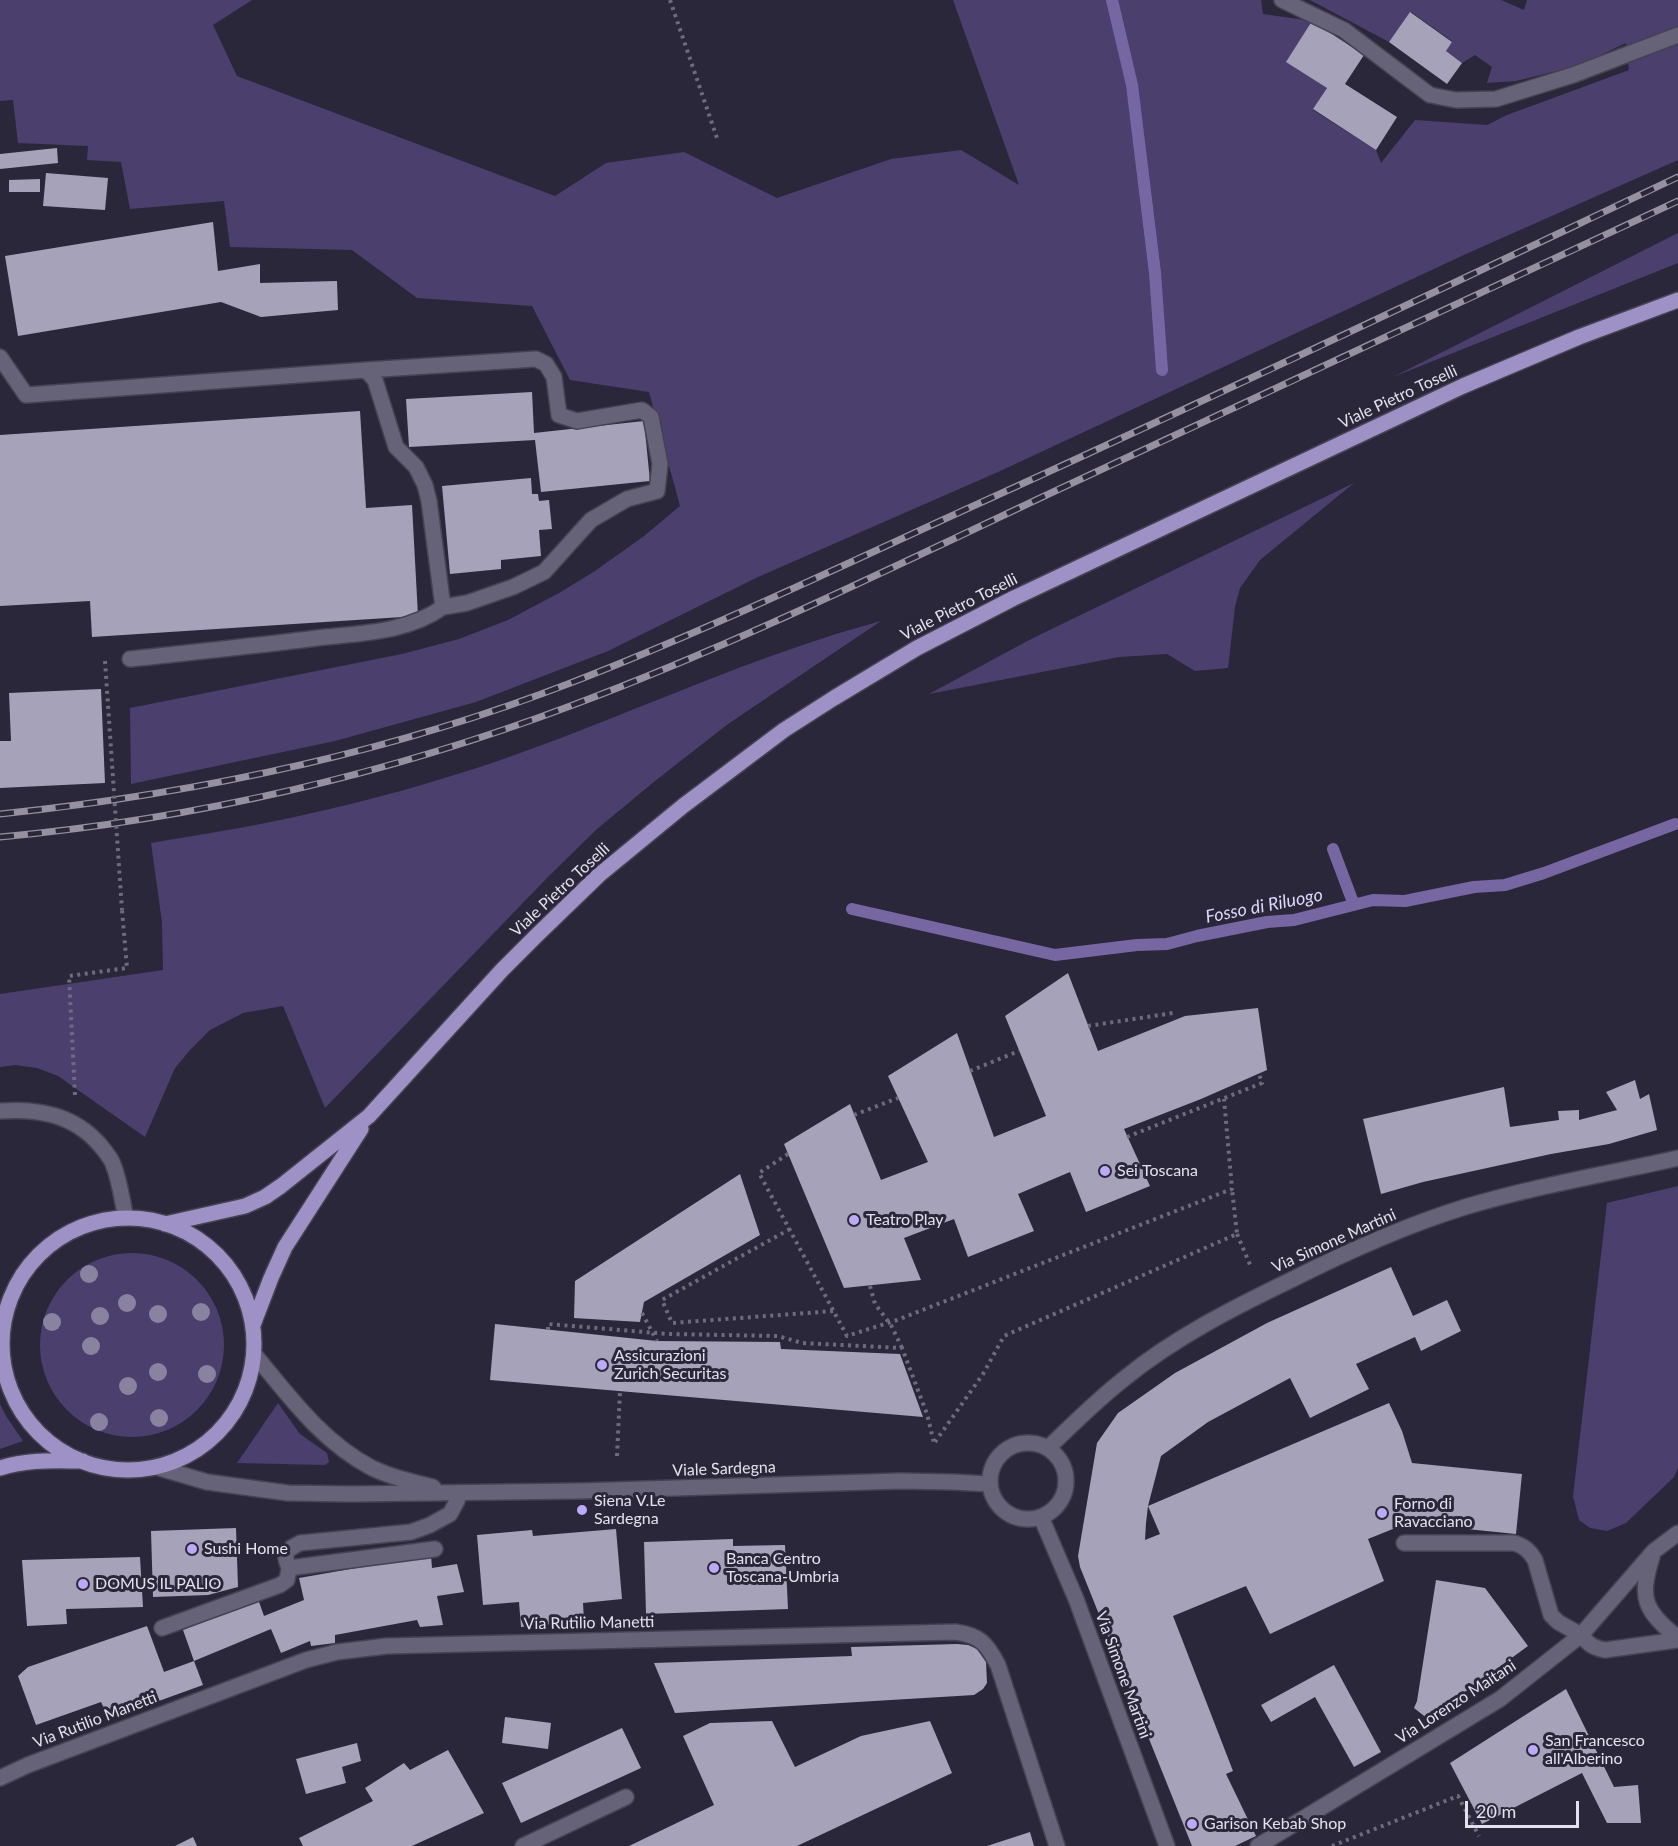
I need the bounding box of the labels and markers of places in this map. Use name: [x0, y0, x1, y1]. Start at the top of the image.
place label: Sei Toscana: [1117, 1161, 1198, 1181]
marker: Sei Toscana: [1098, 1164, 1112, 1178]
place label: Teatro Play: [866, 1210, 944, 1230]
marker: Teatro Play: [847, 1213, 861, 1227]
place label: Assicurazioni Zurich Securitas: [614, 1346, 726, 1384]
marker: Assicurazioni Zurich Securitas: [595, 1358, 609, 1372]
place label: Siena V.Le Sardegna: [594, 1491, 665, 1529]
place label: Forno di Ravacciano: [1394, 1494, 1473, 1532]
marker: Siena V.Le Sardegna: [575, 1503, 589, 1517]
marker: Forno di Ravacciano: [1375, 1506, 1389, 1520]
place label: Sushi Home: [204, 1539, 288, 1559]
marker: Sushi Home: [185, 1542, 199, 1556]
place label: Banca Centro Toscana-Umbria: [726, 1549, 839, 1587]
marker: Banca Centro Toscana-Umbria: [707, 1561, 721, 1575]
place label: DOMUS IL PALIO: [95, 1574, 221, 1594]
marker: DOMUS IL PALIO: [76, 1577, 90, 1591]
place label: San Francesco all'Alberino: [1545, 1731, 1645, 1769]
marker: San Francesco all'Alberino: [1526, 1743, 1540, 1757]
place label: Garison Kebab Shop: [1204, 1814, 1346, 1834]
marker: Garison Kebab Shop: [1185, 1817, 1199, 1831]

